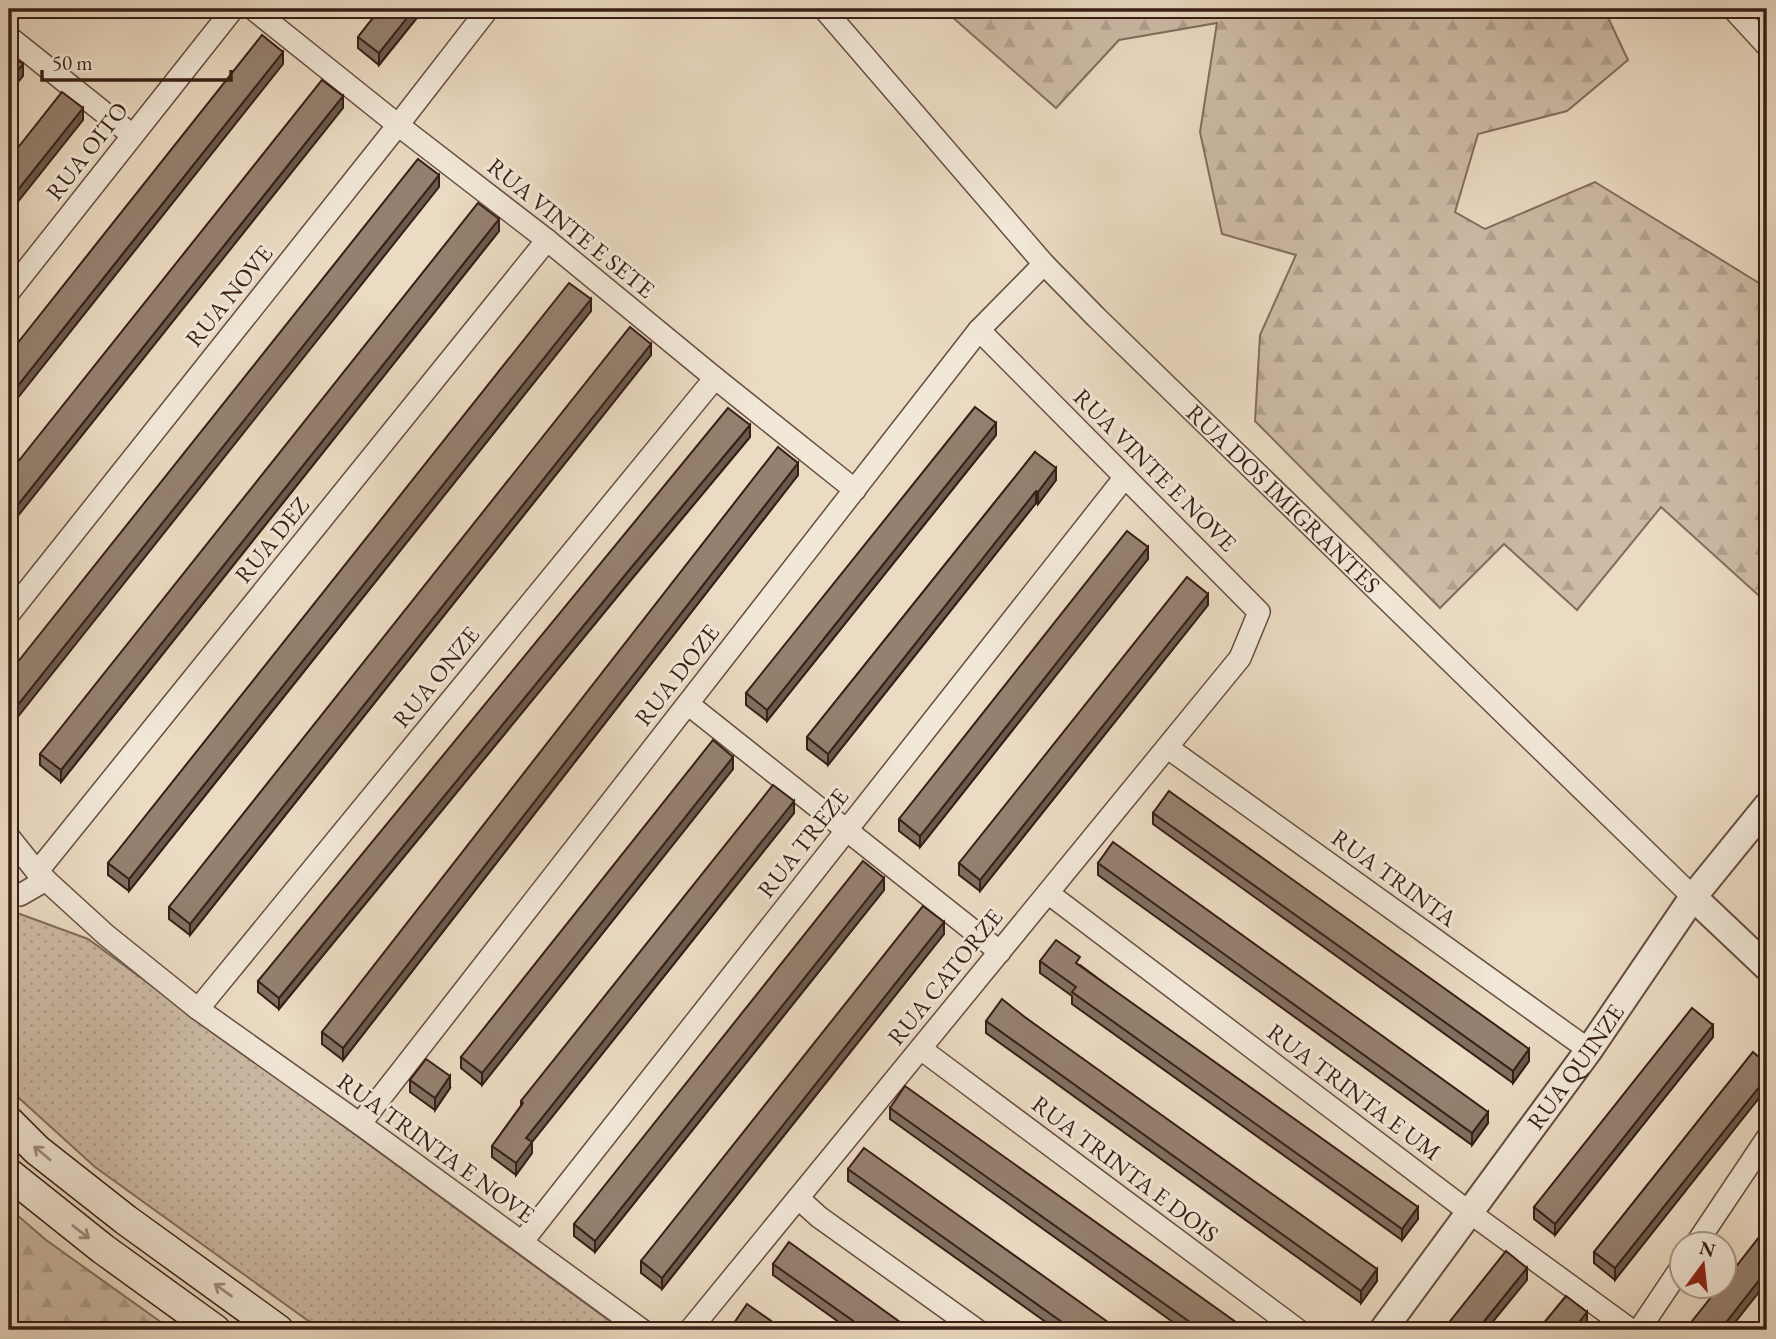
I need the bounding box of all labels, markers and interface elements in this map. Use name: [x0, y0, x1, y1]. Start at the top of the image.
scale bar: [42, 38, 231, 82]
text: 50 m: [52, 49, 93, 76]
street label: RUA OITO: [38, 95, 135, 206]
street label: RUA VINTE E SETE: [481, 151, 661, 305]
street label: RUA NOVE: [178, 238, 279, 353]
street label: RUA VINTE E NOVE: [1067, 381, 1244, 558]
street label: RUA DOS IMIGRANTES: [1180, 397, 1387, 600]
street label: RUA DEZ: [227, 490, 316, 589]
street label: RUA DOZE: [627, 618, 726, 732]
street label: RUA ONZE: [385, 620, 486, 734]
street label: RUA TREZE: [750, 782, 855, 904]
street label: RUA TRINTA: [1326, 822, 1463, 934]
street label: RUA CATORZE: [880, 902, 1009, 1051]
street label: RUA QUINZE: [1520, 998, 1631, 1136]
street label: RUA TRINTA E UM: [1261, 1016, 1447, 1167]
street label: RUA TRINTA E NOVE: [332, 1066, 541, 1230]
street label: RUA TRINTA E DOIS: [1026, 1088, 1225, 1249]
one-way arrow: [33, 1145, 51, 1161]
one-way arrow: [72, 1224, 90, 1239]
north arrow: [1668, 1230, 1738, 1300]
text: N: [1697, 1235, 1719, 1263]
one-way arrow: [214, 1283, 233, 1297]

